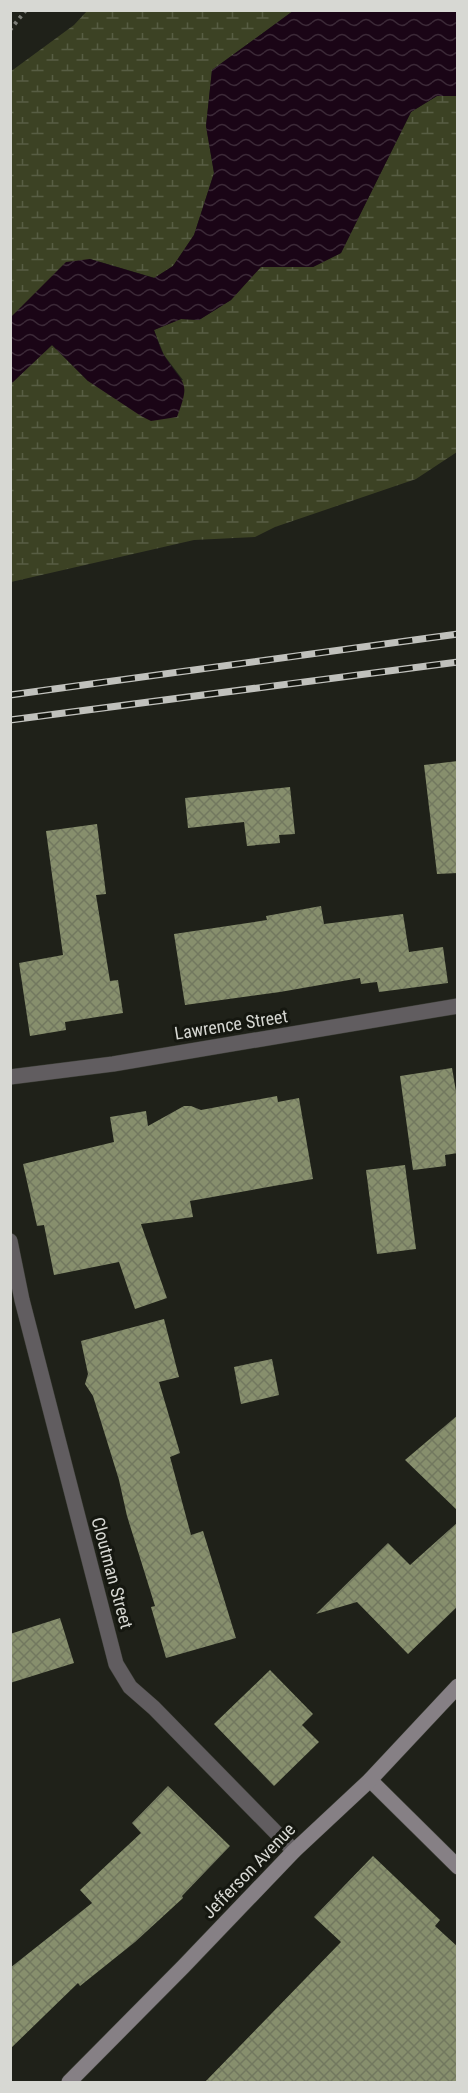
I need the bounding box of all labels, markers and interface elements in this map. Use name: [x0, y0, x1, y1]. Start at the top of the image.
street label: Lawrence Street: [173, 1005, 289, 1044]
street label: Cloutman Street: [88, 1515, 137, 1631]
street label: Jefferson Avenue: [198, 1819, 299, 1923]

